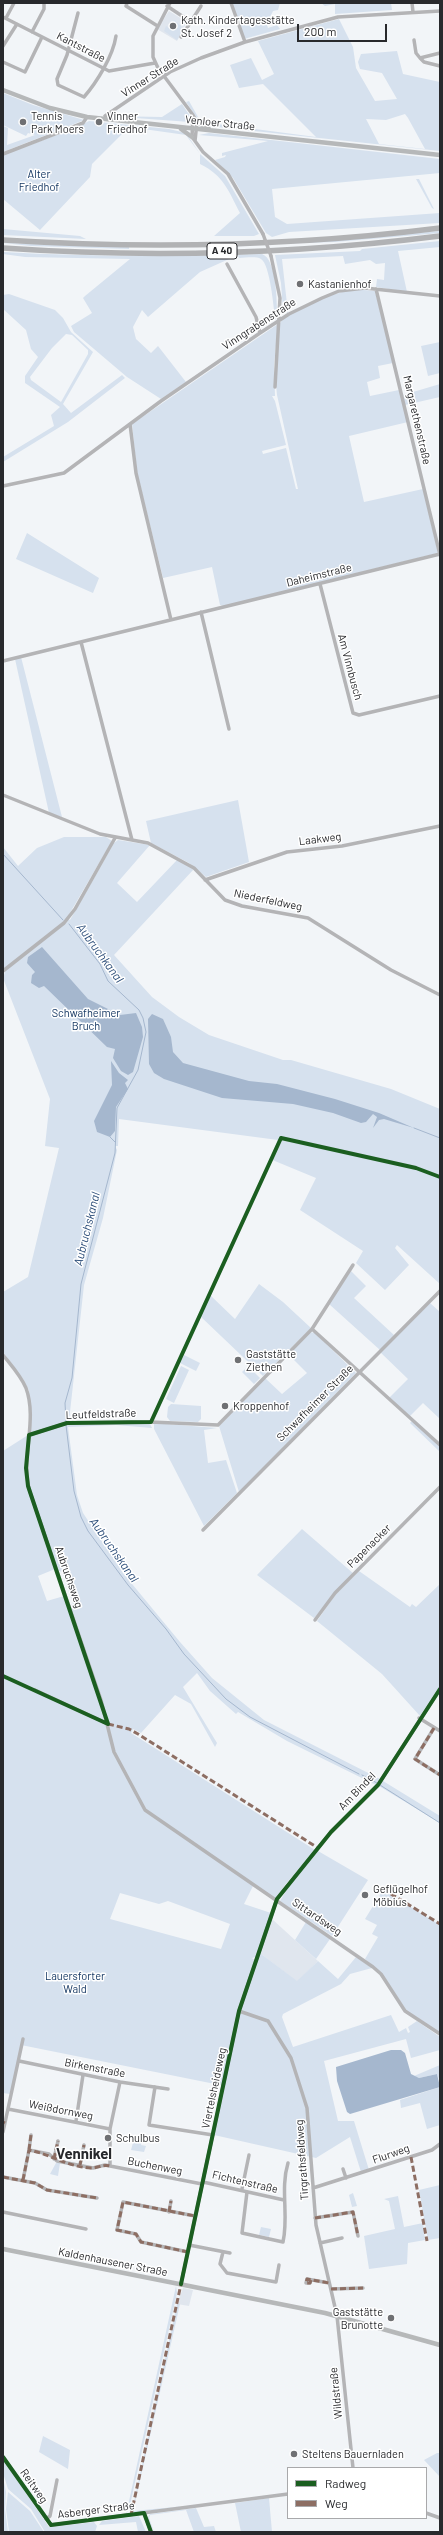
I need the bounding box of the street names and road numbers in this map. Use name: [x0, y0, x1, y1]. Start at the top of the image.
street label: Kantstraße: [54, 29, 108, 65]
street label: Vinner Straße: [119, 54, 181, 100]
street label: Venloer Straße: [184, 113, 256, 133]
road number: A 40: [207, 243, 237, 259]
street label: Vinngrabenstraße: [220, 295, 298, 353]
street label: Margarethenstraße: [400, 374, 434, 466]
street label: Daheimstraße: [285, 561, 353, 589]
street label: Am Vinnbusch: [335, 632, 365, 702]
street label: Laakweg: [298, 830, 342, 848]
street label: Niederfeldweg: [233, 886, 303, 914]
street label: Schwafheimer Straße: [274, 1362, 356, 1444]
street label: Leutfeldstraße: [65, 1406, 137, 1422]
street label: Papenacker: [344, 1521, 394, 1571]
street label: Aubruchsweg: [52, 1544, 86, 1610]
street label: Am Bindel: [336, 1769, 378, 1813]
street label: Sittardsweg: [290, 1896, 344, 1938]
street label: Viertelsheideweg: [199, 2046, 229, 2130]
street label: Birkenstraße: [63, 2056, 127, 2080]
street label: Weißdornweg: [28, 2097, 94, 2123]
street label: Tirgrathsfeldweg: [293, 2119, 311, 2201]
street label: Flurweg: [371, 2141, 411, 2167]
street label: Buchenweg: [127, 2154, 183, 2178]
street label: Fichtenstraße: [211, 2168, 279, 2196]
street label: Kaldenhausener Straße: [57, 2245, 169, 2279]
street label: Wildstraße: [327, 2367, 345, 2419]
street label: Reitweg: [17, 2466, 51, 2506]
street label: Asberger Straße: [57, 2499, 135, 2521]

